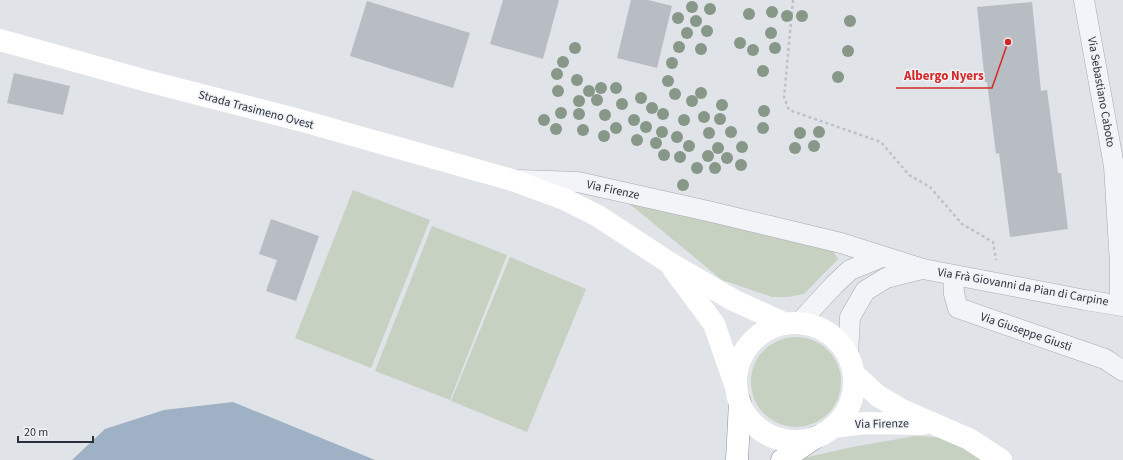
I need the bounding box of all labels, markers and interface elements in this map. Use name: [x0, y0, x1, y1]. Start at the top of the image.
street label: Via Sebastiano Caboto: [1083, 35, 1119, 149]
callout: Albergo Nyers: [896, 63, 992, 88]
text: Albergo Nyers: [903, 67, 984, 85]
street label: Strada Trasimeno Ovest: [196, 86, 316, 134]
street label: Via Firenze: [585, 176, 641, 204]
street label: Via Frà Giovanni da Pian di Carpine: [936, 264, 1110, 310]
street label: Via Giuseppe Giusti: [978, 308, 1074, 356]
street label: Via Firenze: [855, 415, 909, 433]
scale bar: [18, 418, 93, 444]
text: 20 m: [24, 424, 48, 441]

